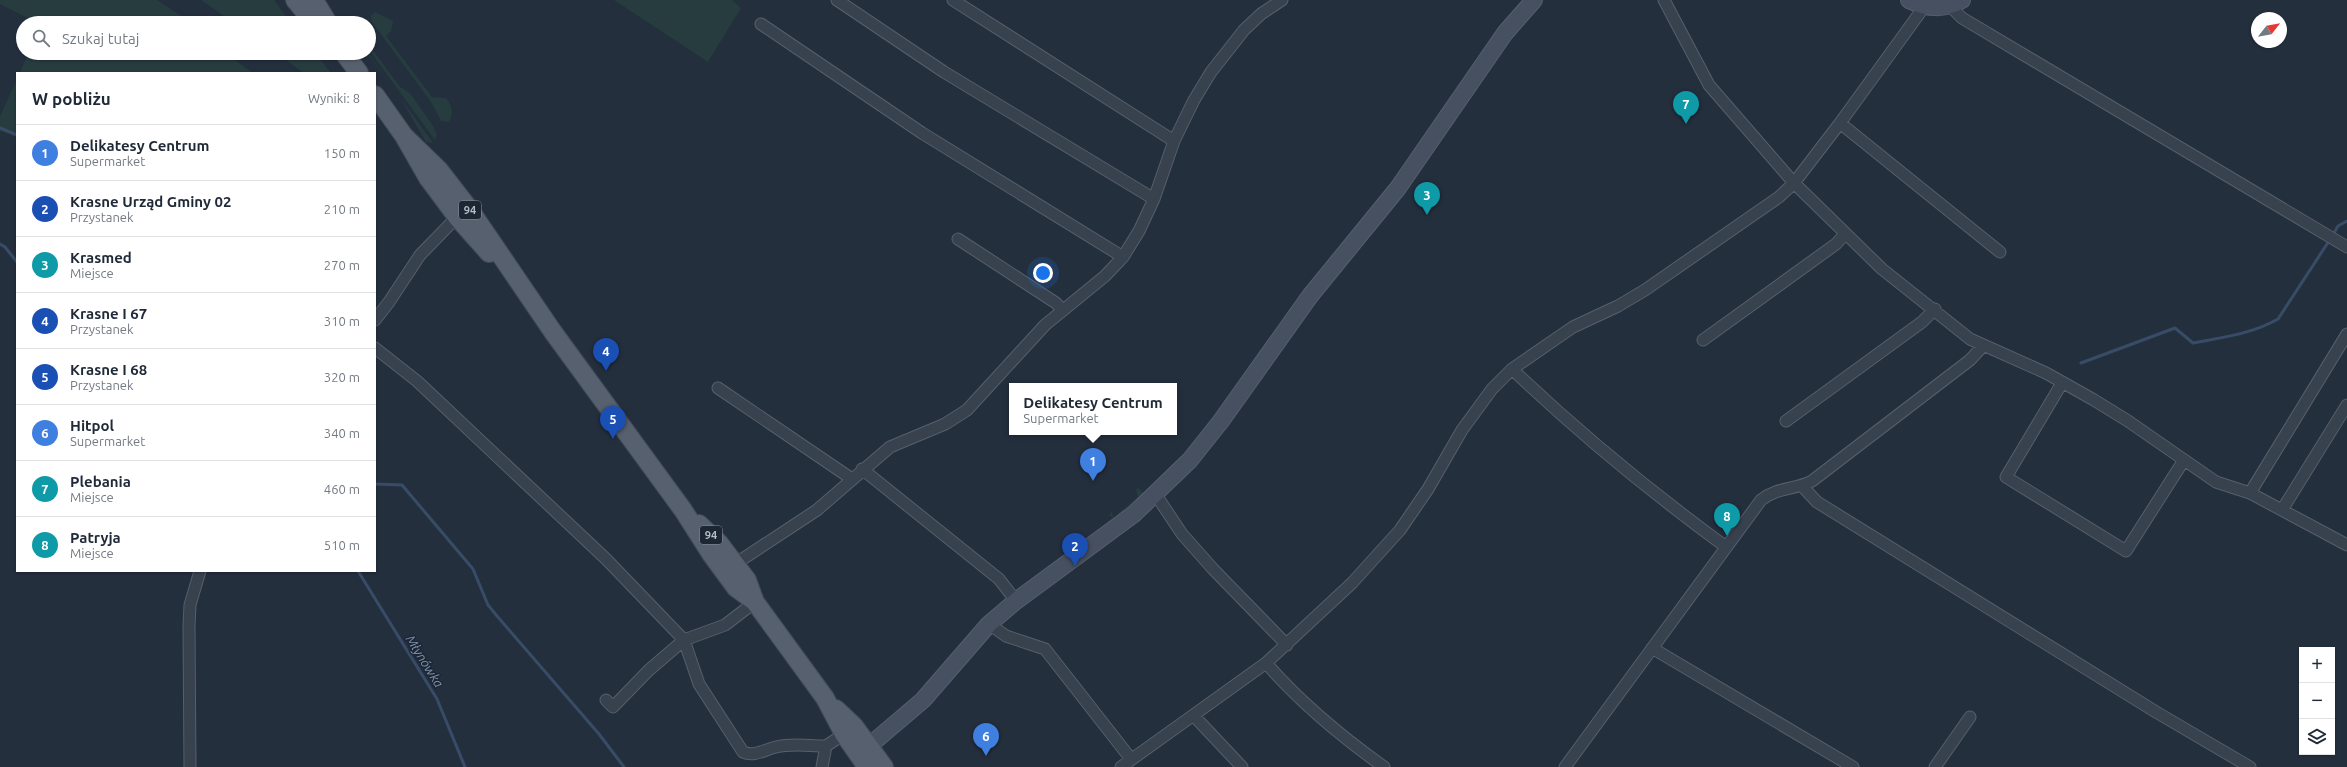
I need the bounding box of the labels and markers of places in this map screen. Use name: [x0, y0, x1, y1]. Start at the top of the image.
pin: 7: [1673, 91, 1699, 124]
pin: 3: [1414, 182, 1440, 215]
pin: 4: [593, 338, 619, 371]
pin: 5: [600, 406, 626, 439]
pin: 1: [1080, 448, 1106, 481]
pin: 8: [1714, 503, 1740, 536]
pin: 2: [1062, 533, 1088, 566]
pin: 6: [973, 723, 999, 756]

